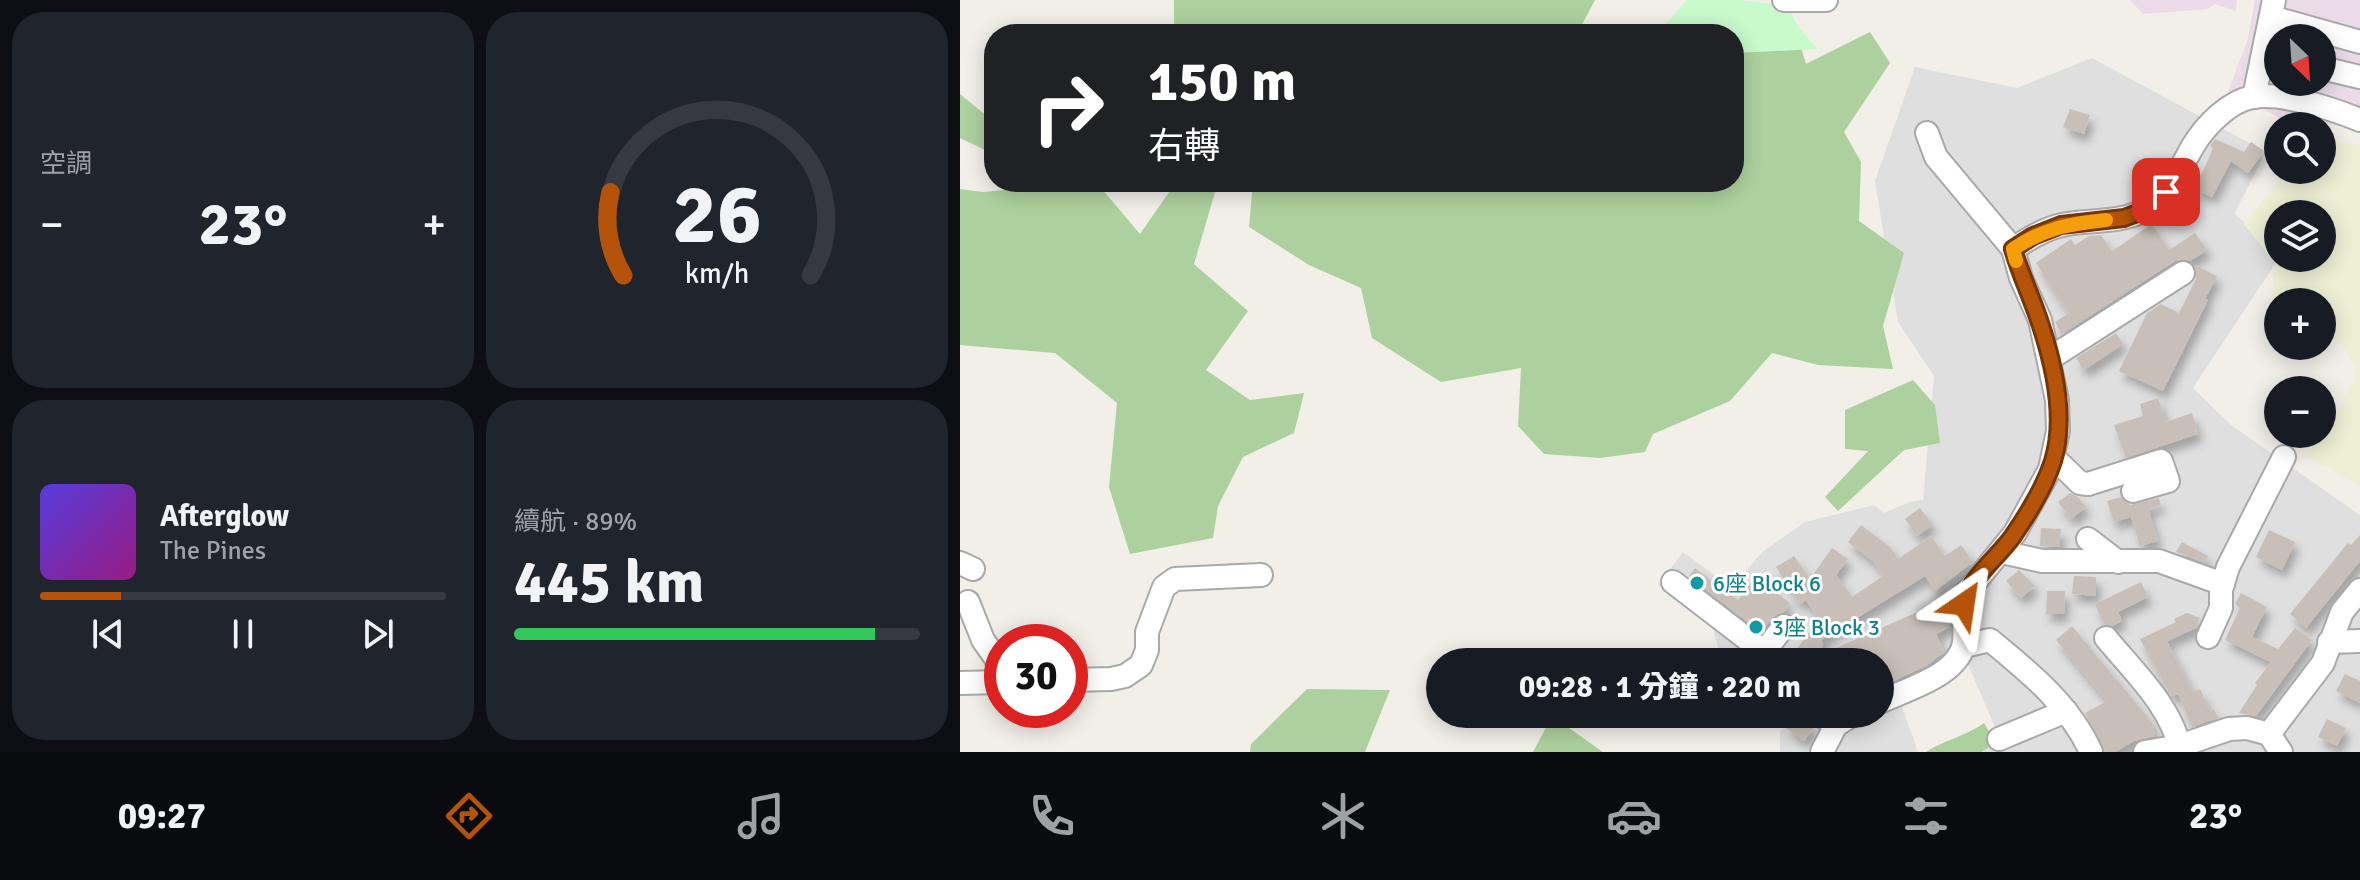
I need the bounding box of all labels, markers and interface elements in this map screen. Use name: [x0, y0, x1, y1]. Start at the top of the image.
north arrow: [2264, 24, 2336, 96]
map controls: [2264, 24, 2336, 448]
text: 150 m: [1148, 47, 1296, 116]
icon: right: [1016, 56, 1120, 160]
button: search: [2264, 112, 2336, 184]
text: 右轉: [1148, 124, 1220, 169]
text: 空調: [40, 148, 92, 180]
pin: [2132, 158, 2200, 226]
text: 26: [672, 164, 762, 266]
icon: arrive: [2144, 170, 2188, 214]
text: 23°: [199, 188, 287, 262]
text: −: [40, 198, 64, 252]
text: +: [422, 198, 446, 252]
button: layers: [2264, 200, 2336, 272]
text: km/h: [685, 256, 749, 291]
button: +: [2264, 288, 2336, 360]
button: −: [2264, 376, 2336, 448]
text: Afterglow: [160, 498, 289, 535]
text: 續航 · 89%: [514, 506, 637, 538]
text: The Pines: [160, 535, 266, 567]
text: 445 km: [514, 546, 704, 620]
position arrow: [1922, 562, 2006, 646]
place label: 6座 Block 6: [1713, 570, 1821, 597]
marker: 6座 Block 6: [1688, 574, 1706, 592]
icon: previous: [86, 612, 130, 656]
icon: pause: [221, 612, 265, 656]
icon: next: [356, 612, 400, 656]
place label: 3座 Block 3: [1772, 614, 1880, 641]
marker: 3座 Block 3: [1747, 618, 1765, 636]
speed limit sign: 30: [984, 624, 1088, 728]
text: 09:28 · 1 分鐘 · 220 m: [1519, 669, 1801, 706]
icon: directions: [441, 788, 497, 844]
icon: music: [733, 788, 789, 844]
icon: phone: [1024, 788, 1080, 844]
icon: climate: [1315, 788, 1371, 844]
icon: car: [1606, 788, 1662, 844]
icon: filters: [1898, 788, 1954, 844]
text: 09:27: [118, 794, 206, 839]
text: 23°: [2189, 794, 2242, 839]

